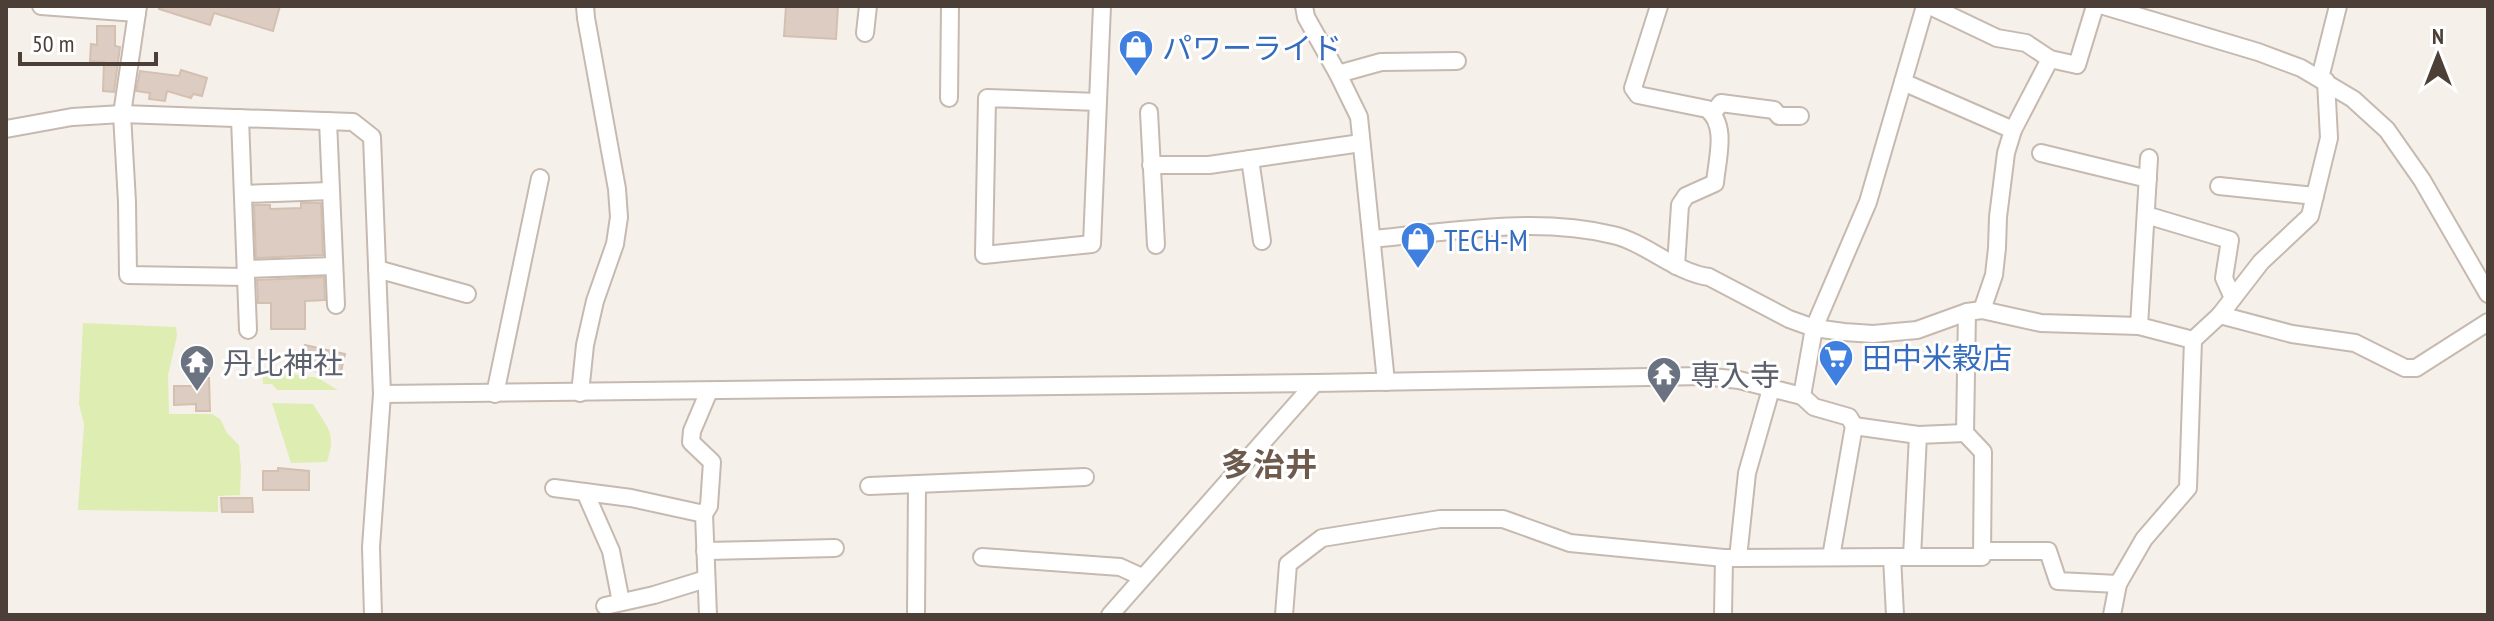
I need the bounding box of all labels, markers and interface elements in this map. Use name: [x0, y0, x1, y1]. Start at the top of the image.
scale bar: [20, 16, 156, 66]
north arrow: [2398, 16, 2478, 96]
text: N: [2432, 22, 2444, 50]
text: 50 m: [32, 28, 74, 59]
shop icon: パワーライド: [1117, 28, 1155, 78]
place label: パワーライド: [1162, 28, 1342, 67]
shop icon: TECH-M: [1399, 220, 1437, 270]
place label: TECH-M: [1444, 220, 1528, 259]
supermarket icon: 田中米穀店: [1817, 338, 1855, 388]
place label: 田中米穀店: [1862, 338, 2012, 377]
temple icon: 丹比神社: [178, 343, 216, 393]
place label: 丹比神社: [223, 343, 343, 382]
temple icon: 専入寺: [1645, 355, 1683, 405]
place label: 専入寺: [1690, 355, 1780, 394]
district label: 多治井: [1221, 443, 1317, 485]

